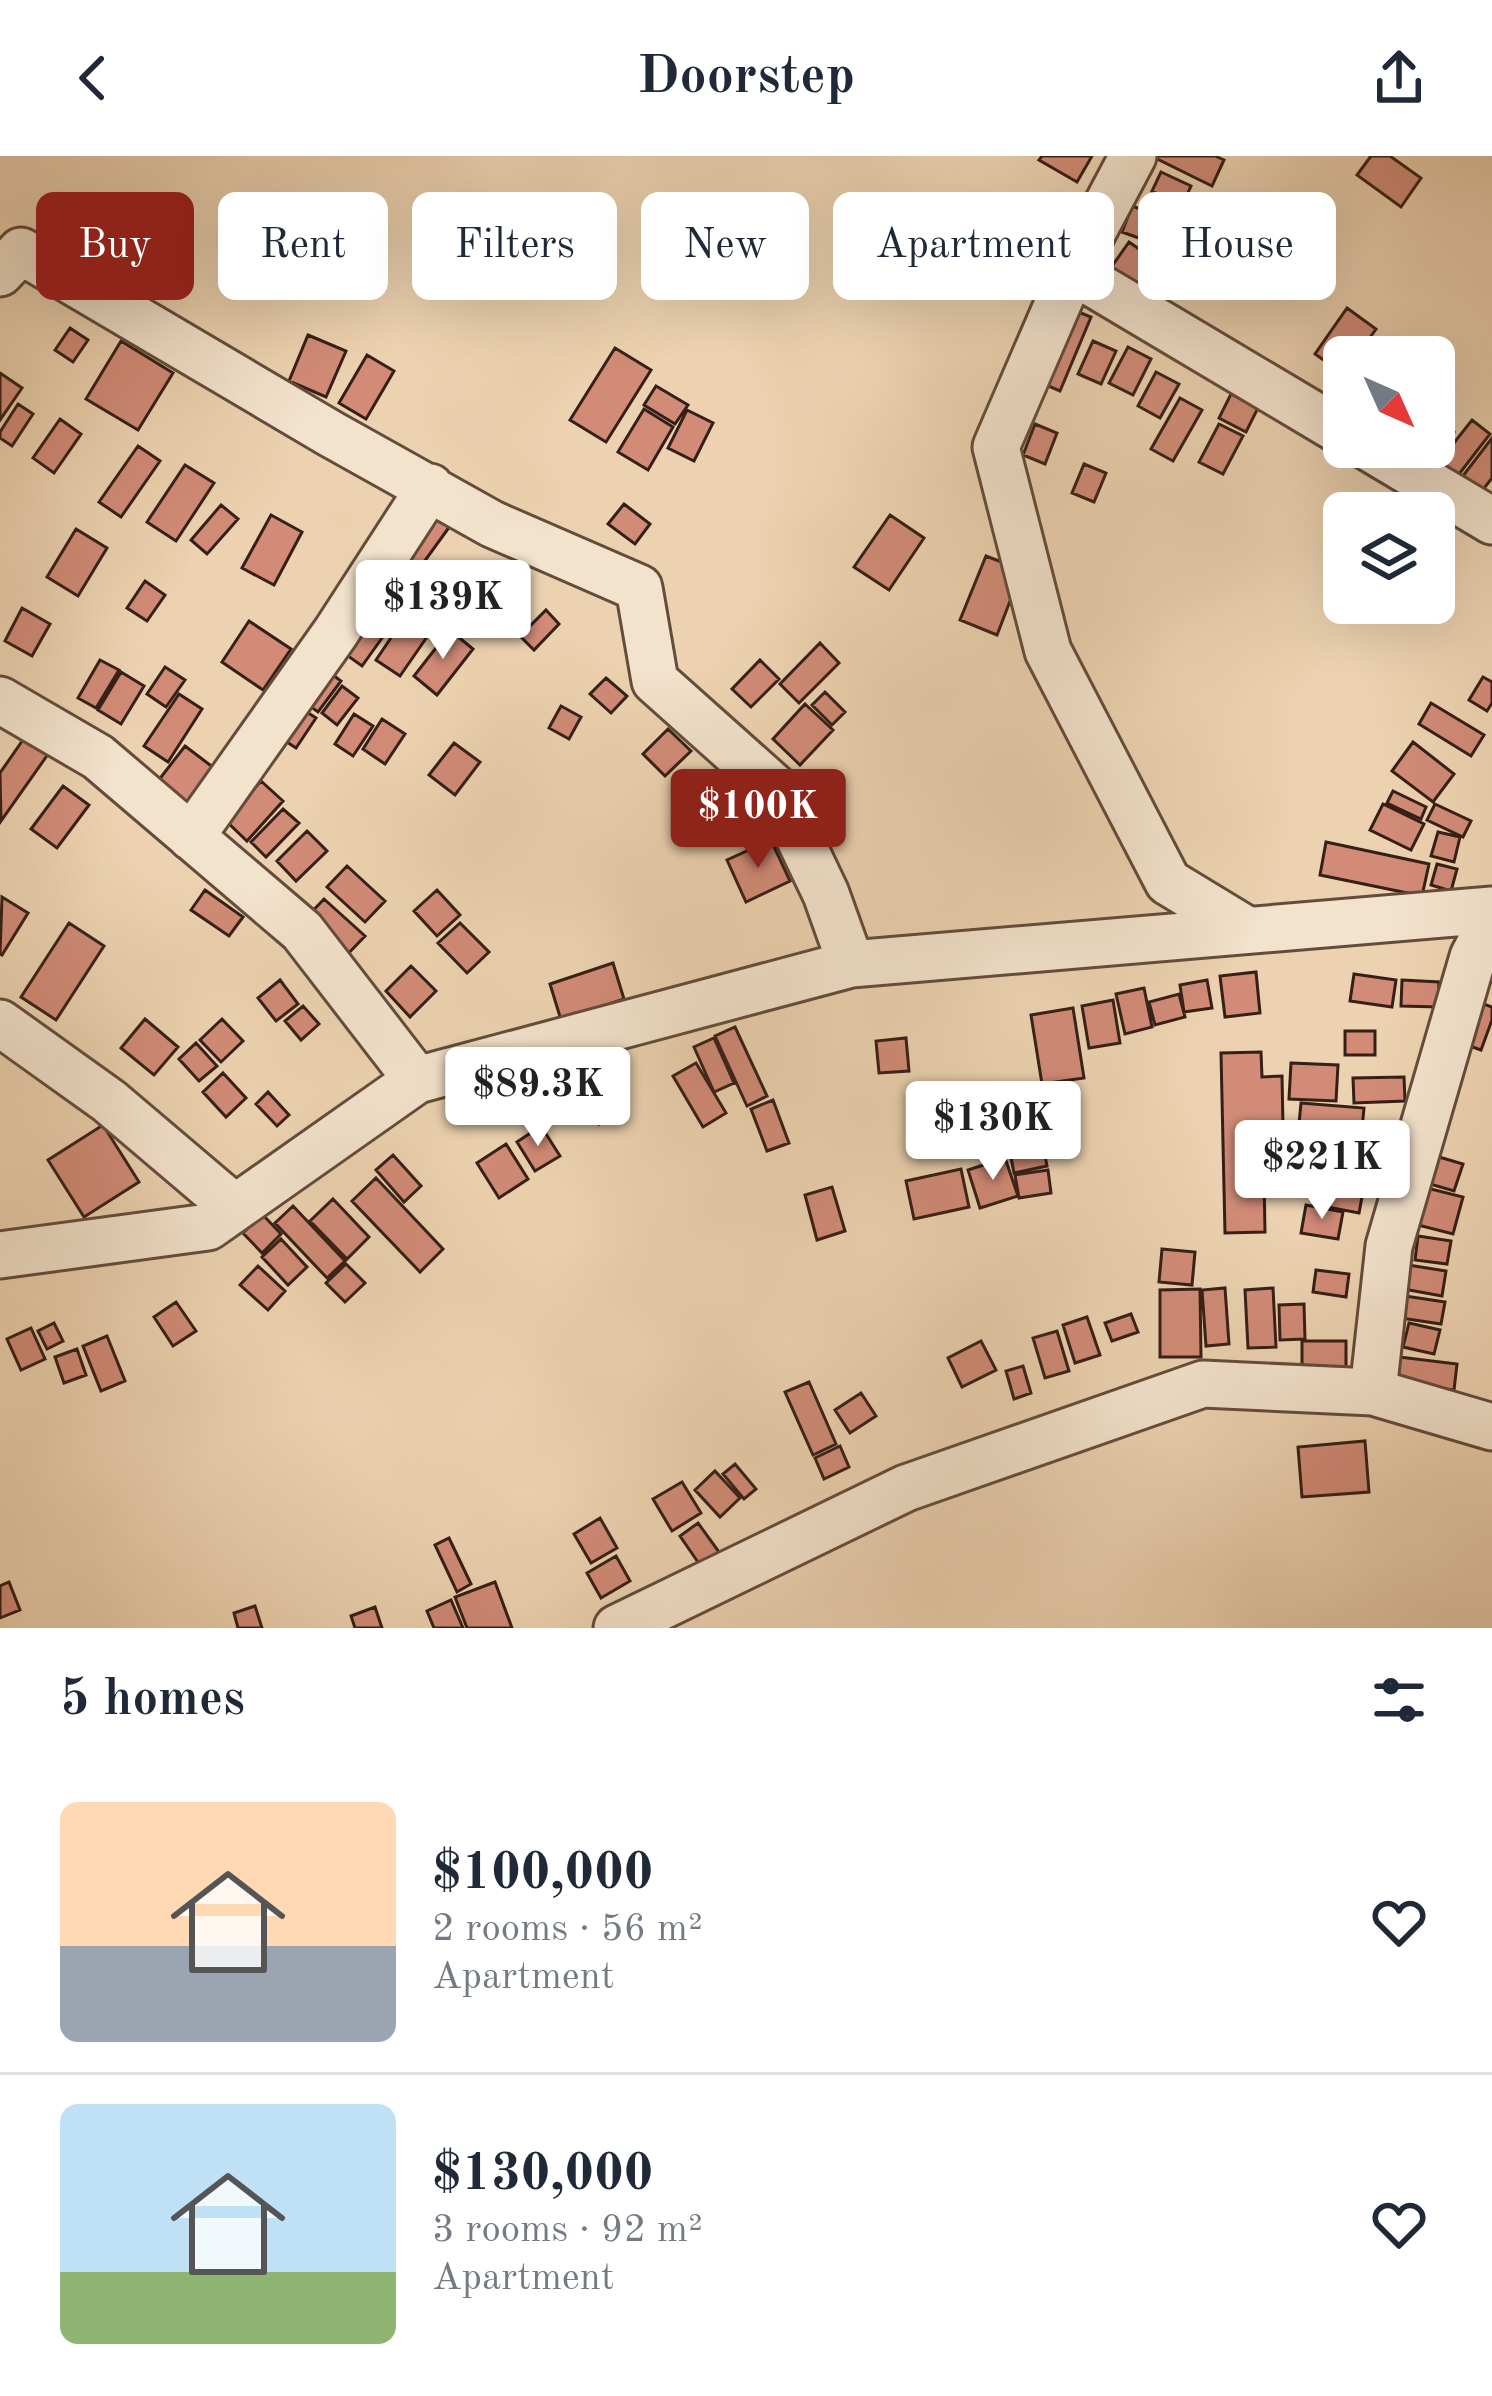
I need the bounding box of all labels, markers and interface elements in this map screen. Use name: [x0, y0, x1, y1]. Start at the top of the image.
icon: back: [60, 45, 126, 111]
icon: share: [1366, 45, 1432, 111]
text: Doorstep: [637, 51, 855, 105]
chip: Buy: [36, 192, 194, 300]
chip: Rent: [218, 192, 388, 300]
chip: Filters: [412, 192, 617, 300]
chip: New: [641, 192, 809, 300]
chip: Apartment: [833, 192, 1114, 300]
chip: House: [1138, 192, 1336, 300]
north arrow: [1323, 336, 1455, 468]
map controls: [1323, 336, 1455, 624]
button: layers: [1323, 492, 1455, 624]
pin: $139K: [359, 560, 527, 662]
text: $139K: [383, 579, 503, 618]
pin: $100K: [674, 769, 842, 871]
text: $100K: [698, 788, 818, 827]
pin: $89.3K: [440, 1047, 636, 1149]
text: $89.3K: [472, 1066, 604, 1105]
pin: $130K: [909, 1081, 1077, 1183]
text: $130K: [933, 1100, 1053, 1139]
pin: $221K: [1238, 1120, 1406, 1222]
text: $221K: [1262, 1139, 1382, 1178]
icon: filters: [1366, 1667, 1432, 1733]
text: 5 homes: [60, 1675, 245, 1726]
text: $100,000: [432, 1849, 653, 1900]
icon: home: [156, 1850, 300, 1994]
icon: heart: [1366, 1889, 1432, 1955]
text: 2 rooms · 56 m²: [432, 1910, 703, 1949]
text: Apartment: [432, 1958, 615, 1997]
text: $130,000: [432, 2150, 653, 2201]
icon: home: [156, 2152, 300, 2296]
icon: heart: [1366, 2191, 1432, 2257]
text: 3 rooms · 92 m²: [432, 2211, 703, 2250]
text: Apartment: [432, 2259, 615, 2298]

